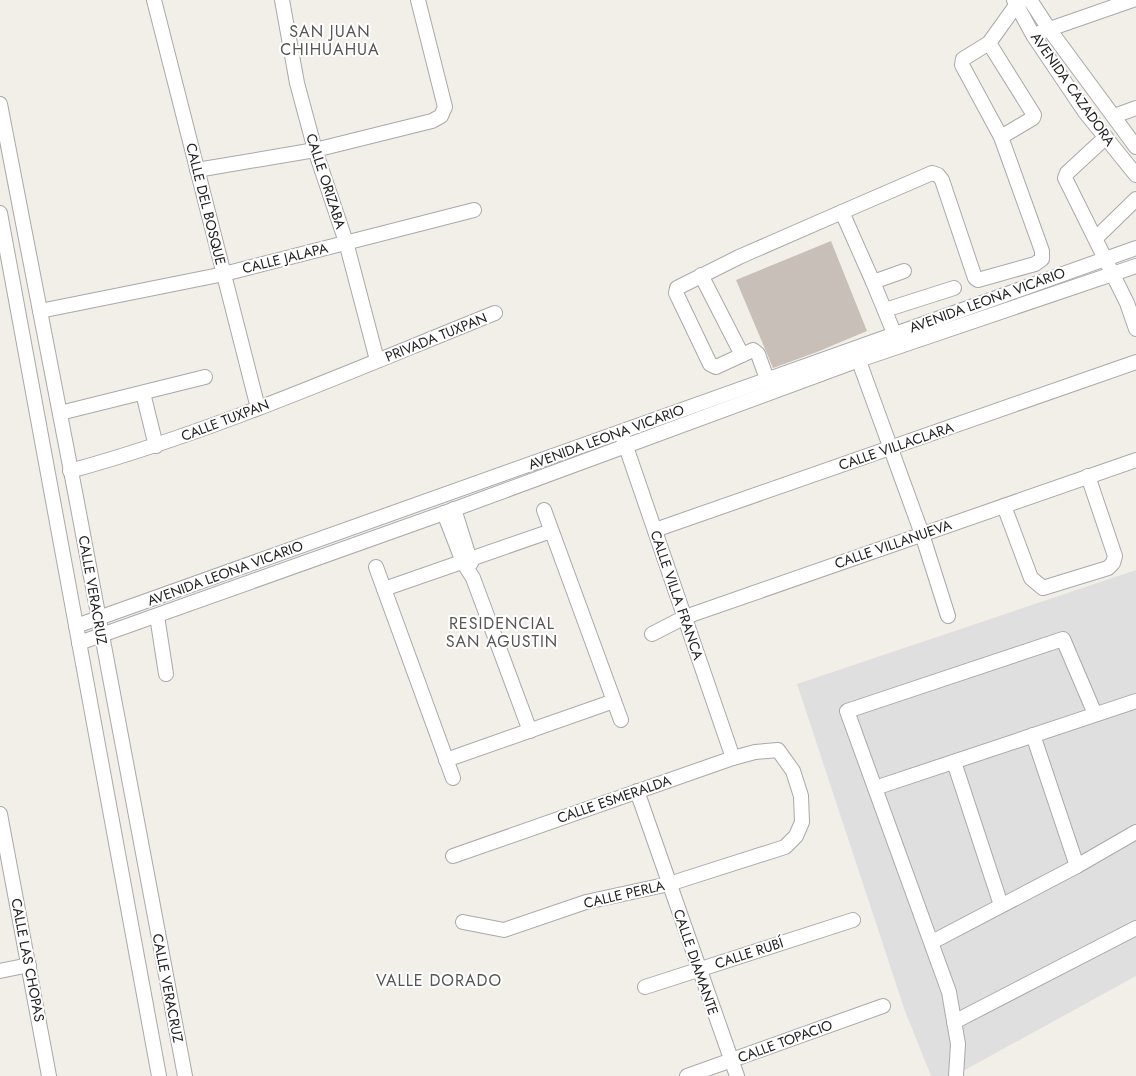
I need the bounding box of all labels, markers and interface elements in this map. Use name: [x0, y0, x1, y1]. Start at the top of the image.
district label: SAN JUAN CHIHUAHUA: [280, 20, 380, 61]
street label: AVENIDA CAZADORA: [1026, 28, 1120, 151]
street label: CALLE ORIZABA: [301, 131, 351, 232]
street label: CALLE DEL BOSQUE: [181, 141, 231, 267]
street label: CALLE JALAPA: [240, 238, 331, 278]
street label: AVENIDA LEONA VICARIO: [906, 262, 1068, 338]
street label: PRIVADA TUXPAN: [382, 307, 490, 367]
street label: CALLE TUXPAN: [178, 394, 272, 446]
street label: AVENIDA LEONA VICARIO: [525, 399, 687, 475]
street label: CALLE VILLACLARA: [836, 417, 957, 475]
street label: CALLE VILLANUEVA: [832, 514, 955, 573]
street label: CALLE VILLA FRANCA: [645, 528, 709, 663]
street label: CALLE VERACRUZ: [74, 534, 113, 647]
street label: AVENIDA LEONA VICARIO: [144, 535, 306, 611]
district label: RESIDENCIAL SAN AGUSTIN: [446, 612, 558, 653]
street label: CALLE ESMERALDA: [554, 770, 674, 828]
street label: CALLE PERLA: [582, 875, 667, 913]
street label: CALLE LAS CHOPAS: [6, 897, 50, 1024]
street label: CALLE DIAMANTE: [668, 906, 724, 1018]
street label: CALLE VERACRUZ: [148, 932, 188, 1045]
street label: CALLE RUBÍ: [712, 932, 786, 973]
district label: VALLE DORADO: [376, 969, 502, 992]
street label: CALLE TOPACIO: [735, 1015, 835, 1067]

